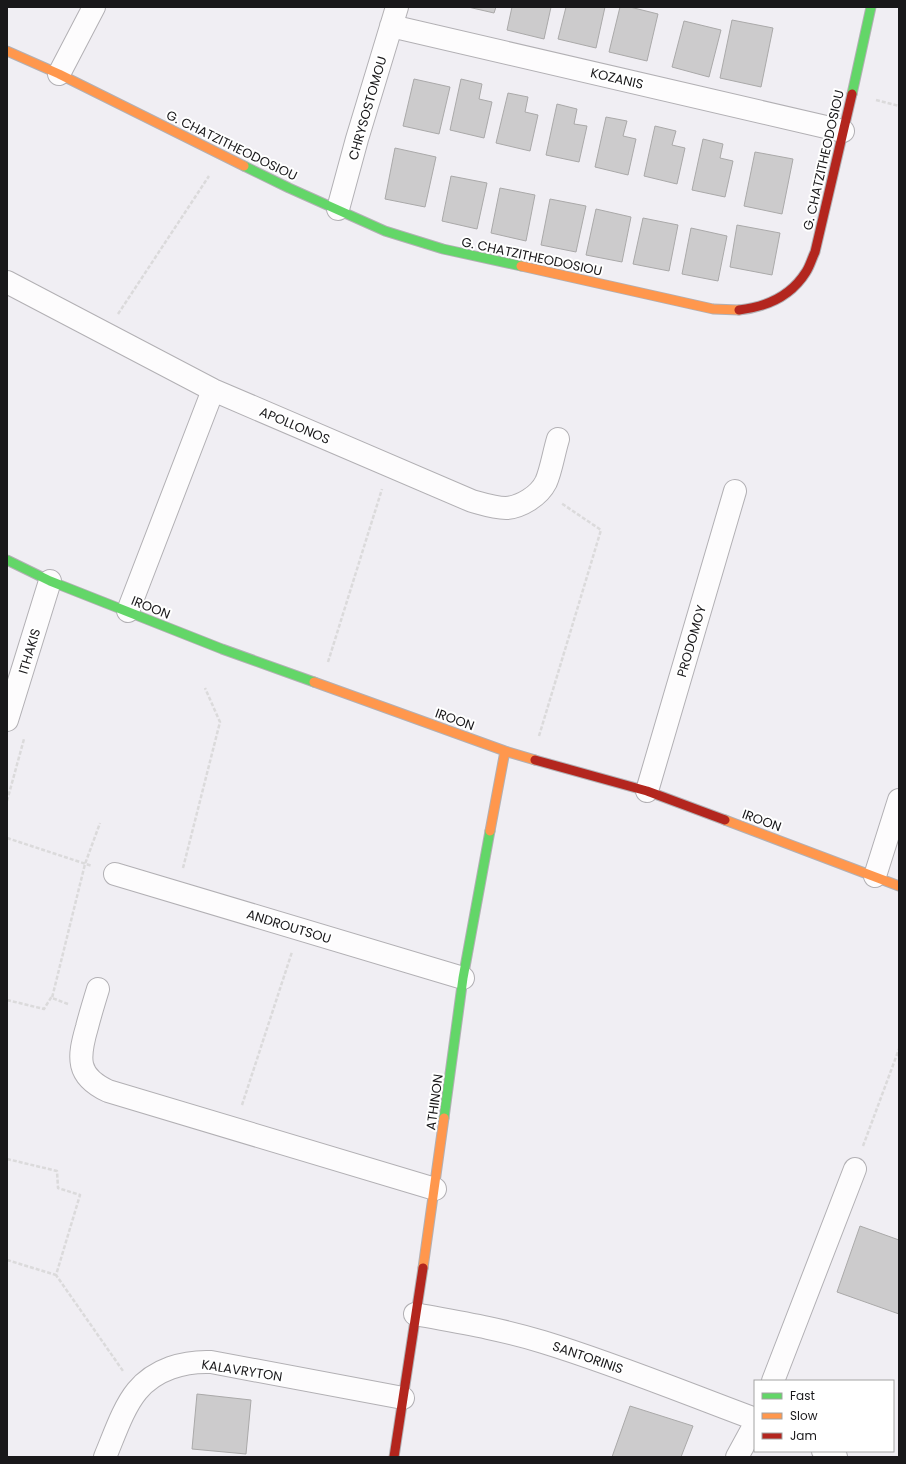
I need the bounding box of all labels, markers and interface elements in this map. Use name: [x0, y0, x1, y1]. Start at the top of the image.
street label: CHRYSOSTOMOU: [344, 54, 391, 162]
street label: KOZANIS: [589, 63, 645, 94]
street label: G. CHATZITHEODOSIOU: [798, 88, 849, 232]
street label: G. CHATZITHEODOSIOU: [163, 105, 300, 185]
street label: G. CHATZITHEODOSIOU: [460, 232, 604, 281]
street label: APOLLONOS: [257, 402, 333, 449]
street label: IROON: [128, 591, 173, 624]
street label: PRODOMOY: [672, 603, 711, 679]
street label: ITHAKIS: [14, 626, 45, 676]
street label: IROON: [432, 704, 477, 735]
street label: IROON: [739, 805, 784, 836]
street label: ANDROUTSOU: [244, 905, 334, 948]
street label: ATHINON: [421, 1073, 448, 1131]
street label: SANTORINIS: [550, 1336, 626, 1378]
street label: KALAVRYTON: [200, 1355, 284, 1386]
legend: [754, 1380, 894, 1452]
text: Fast: [790, 1387, 815, 1404]
text: Slow: [790, 1407, 818, 1424]
text: Jam: [790, 1427, 817, 1444]

